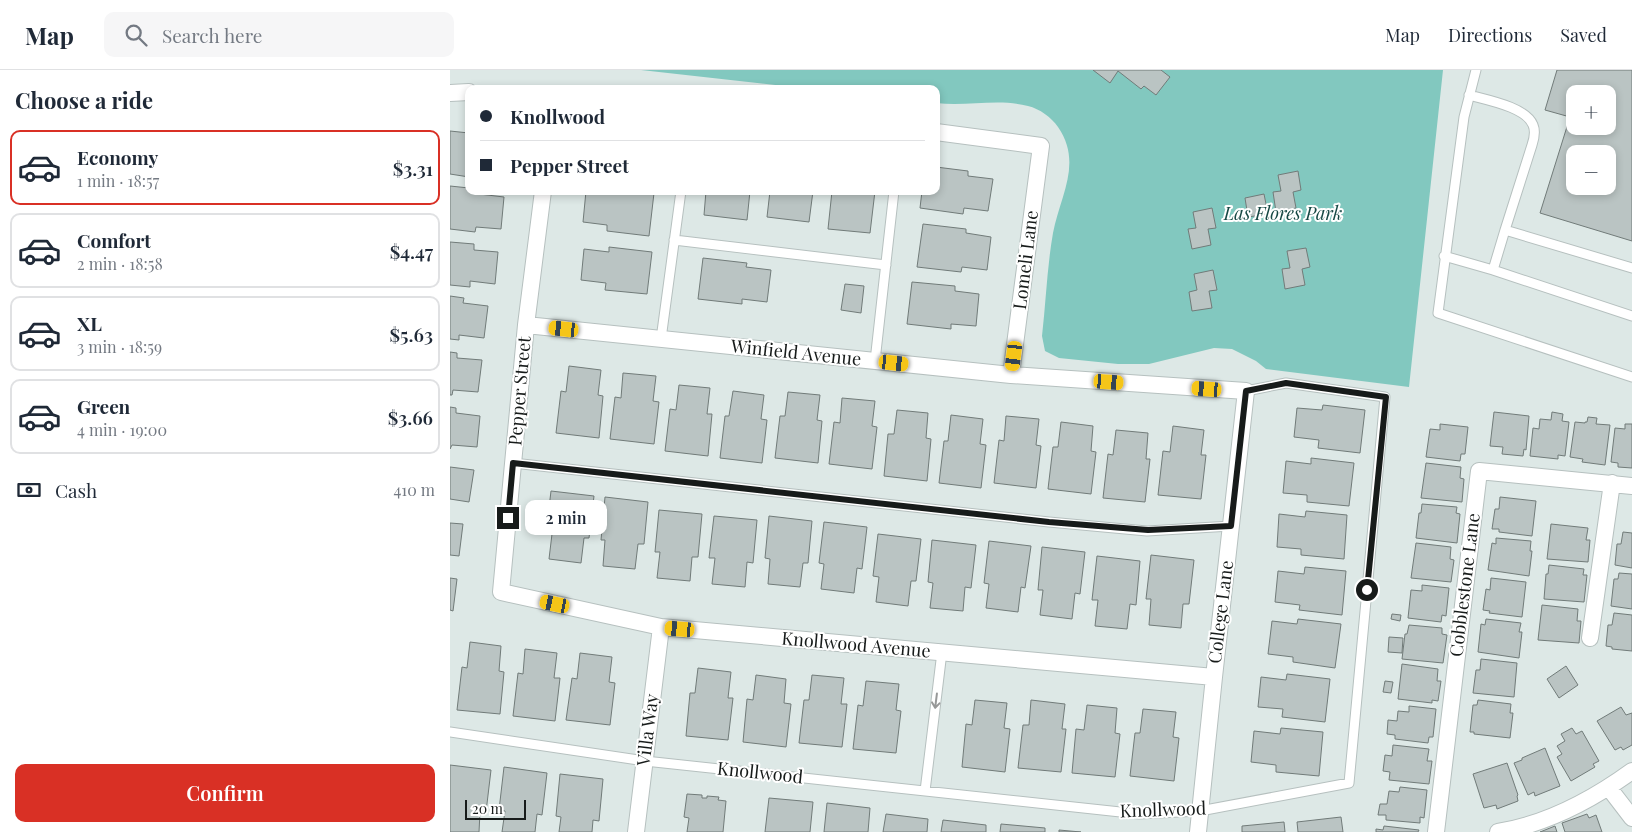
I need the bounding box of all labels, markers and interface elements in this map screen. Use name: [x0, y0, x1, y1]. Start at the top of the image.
search box: [104, 12, 454, 57]
text: Map: [25, 19, 74, 51]
icon: search: [122, 21, 150, 49]
text: Search here: [162, 22, 262, 48]
text: Map: [1385, 23, 1420, 47]
text: Directions: [1448, 23, 1532, 47]
text: Saved: [1560, 23, 1607, 47]
text: Choose a ride: [15, 85, 153, 115]
map controls: [1566, 85, 1616, 195]
button: +: [1566, 85, 1616, 135]
text: Knollwood: [510, 103, 605, 129]
text: Economy: [77, 144, 158, 170]
icon: car: [17, 145, 62, 190]
button: −: [1566, 145, 1616, 195]
text: Pepper Street: [510, 152, 629, 178]
text: $3.31: [393, 155, 433, 181]
text: 1 min · 18:57: [77, 170, 159, 191]
park label: Las Flores Park: [1223, 201, 1342, 225]
street label: Lomeli Lane: [1007, 209, 1043, 311]
text: Comfort: [77, 227, 151, 253]
icon: car: [17, 228, 62, 273]
text: $4.47: [390, 238, 433, 264]
text: 2 min · 18:58: [77, 253, 163, 274]
text: XL: [77, 310, 102, 336]
icon: car: [17, 311, 62, 356]
car: [548, 320, 579, 338]
text: $5.63: [390, 321, 433, 347]
street label: Winfield Avenue: [729, 333, 862, 371]
street label: Pepper Street: [502, 335, 536, 447]
text: 3 min · 18:59: [77, 336, 162, 357]
car: [1004, 340, 1023, 372]
car: [878, 354, 909, 372]
car: [1093, 373, 1124, 391]
car: [1191, 380, 1222, 398]
text: Green: [77, 393, 130, 419]
icon: car: [17, 394, 62, 439]
text: $3.66: [388, 404, 433, 430]
text: 4 min · 19:00: [77, 419, 167, 440]
icon: cash: [15, 476, 43, 504]
text: Cash: [55, 477, 97, 503]
text: 410 m: [393, 479, 435, 500]
callout: 2 min: [526, 500, 608, 536]
route end: [497, 507, 519, 529]
text: 2 min: [546, 507, 586, 528]
street label: Cobblestone Lane: [1443, 512, 1485, 658]
street label: College Lane: [1202, 559, 1238, 665]
route start: [1356, 579, 1378, 601]
car: [538, 594, 571, 614]
car: [664, 620, 695, 638]
street label: Knollwood Avenue: [780, 626, 932, 662]
street label: Villa Way: [631, 692, 663, 768]
one-way arrow: [931, 692, 941, 708]
street label: Knollwood: [716, 756, 805, 789]
button: Confirm: [15, 764, 435, 822]
street label: Knollwood: [1119, 795, 1207, 823]
scale bar: [465, 797, 526, 820]
text: 20 m: [472, 799, 503, 818]

